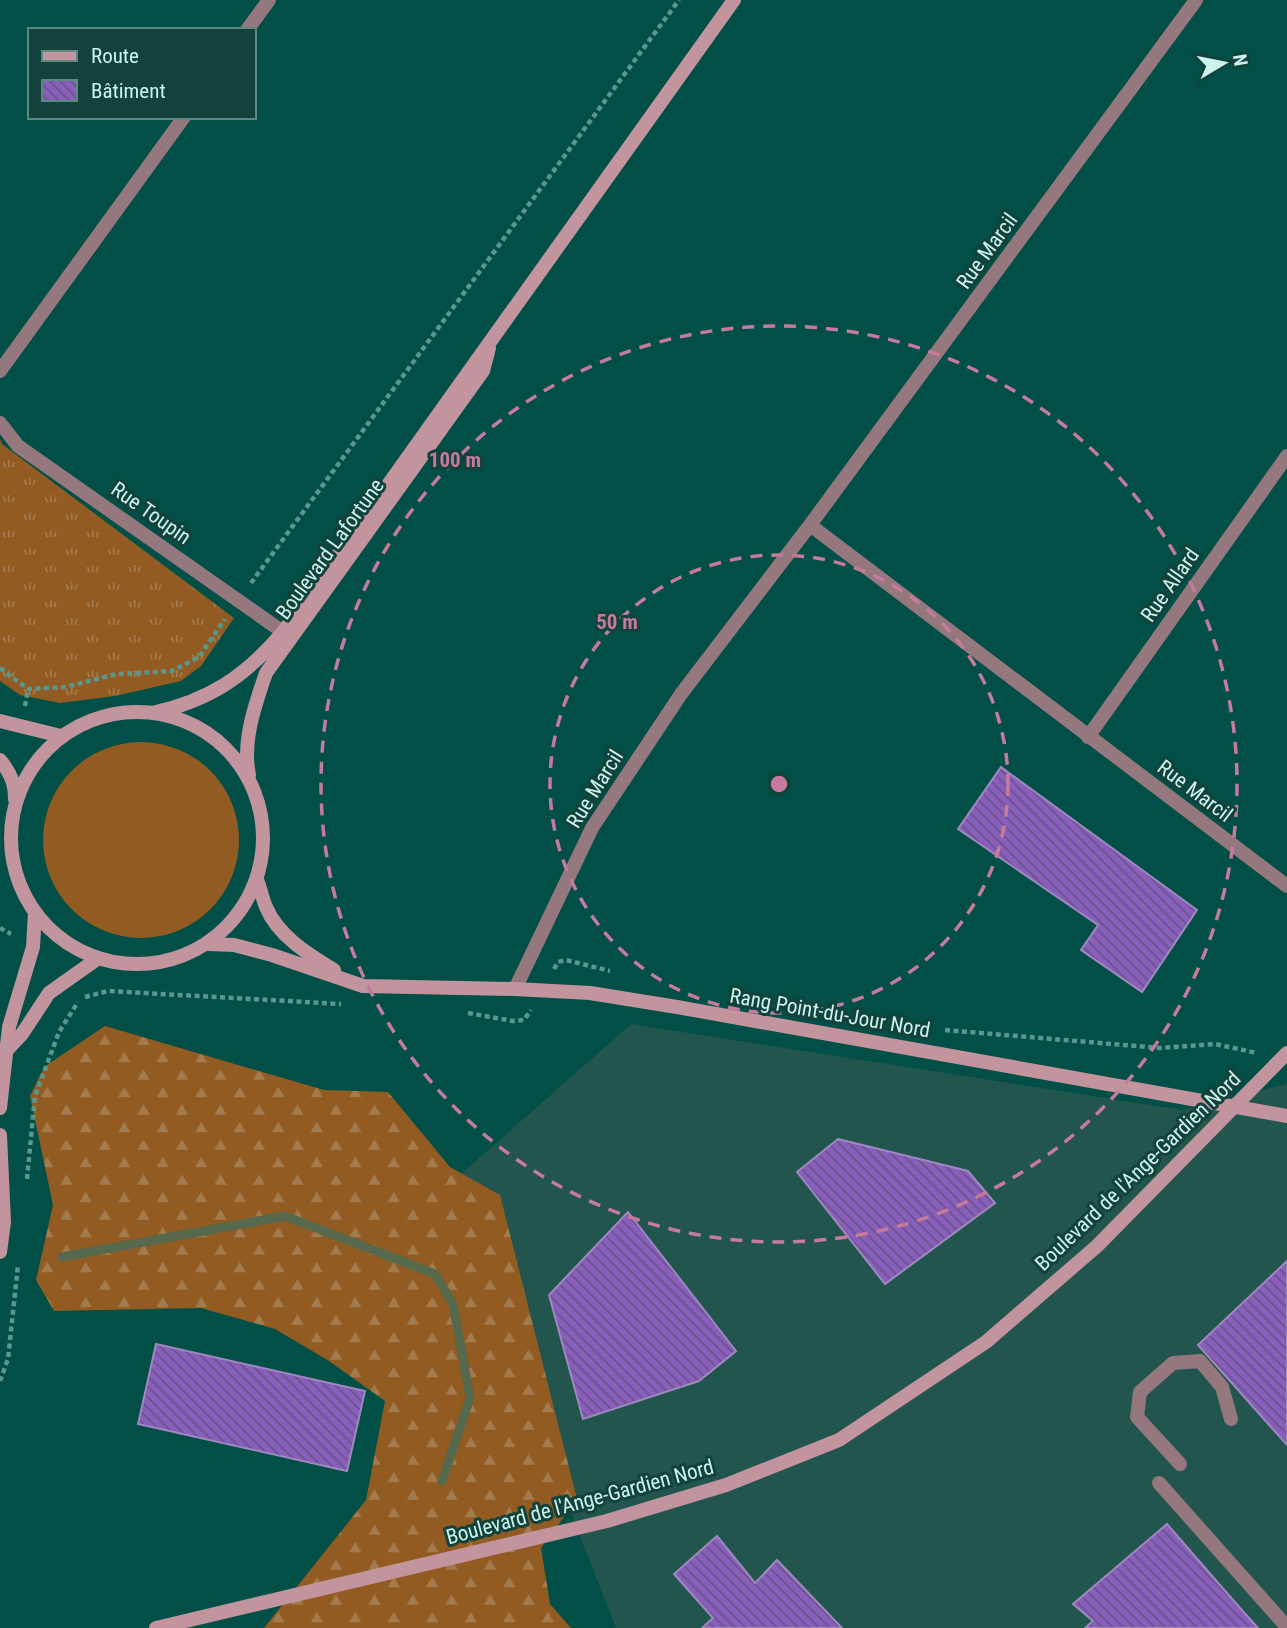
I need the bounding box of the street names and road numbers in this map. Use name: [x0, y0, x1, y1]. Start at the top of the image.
street label: Rue Marcil: [952, 209, 1022, 293]
street label: Boulevard Lafortune: [271, 474, 389, 624]
street label: Rue Toupin: [107, 477, 195, 549]
street label: Rue Allard: [1136, 544, 1204, 626]
street label: Rue Marcil: [562, 746, 628, 832]
street label: Rue Marcil: [1153, 755, 1237, 827]
street label: Rang Point-du-Jour Nord: [728, 984, 932, 1042]
street label: Boulevard de l'Ange-Gardien Nord: [1030, 1067, 1246, 1275]
street label: Boulevard de l'Ange-Gardien Nord: [444, 1455, 716, 1549]

